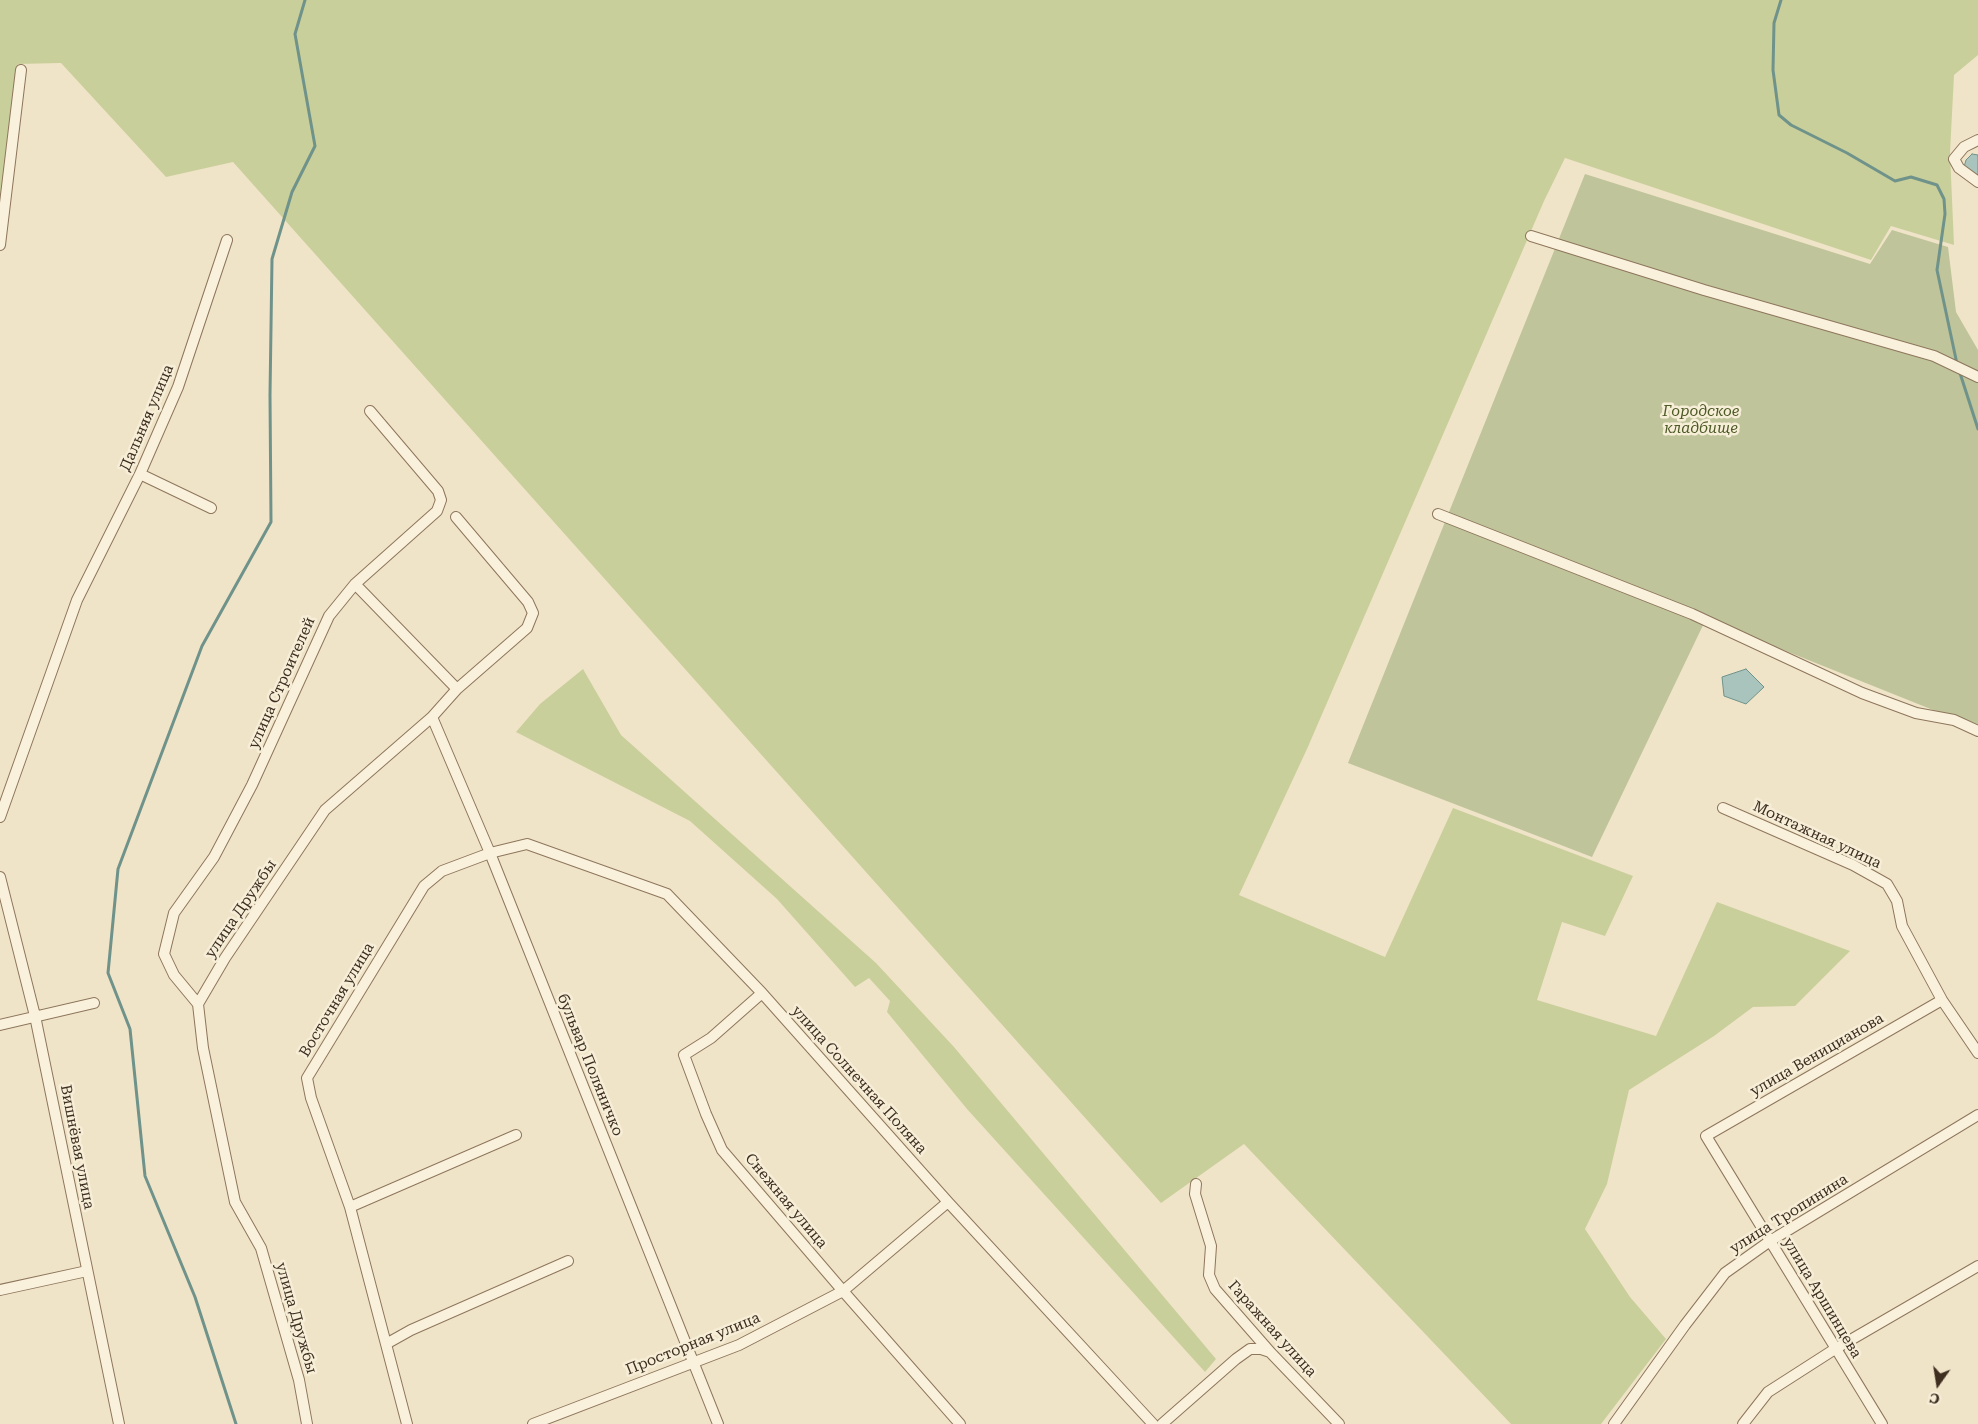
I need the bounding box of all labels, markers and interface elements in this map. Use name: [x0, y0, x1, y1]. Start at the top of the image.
street label: Дальняя улица: [116, 362, 178, 474]
park label: Городское кладбище: [1663, 403, 1739, 438]
street label: улица Строителей: [245, 614, 319, 752]
street label: Монтажная улица: [1750, 797, 1884, 873]
street label: улица Дружбы: [201, 856, 281, 962]
street label: Восточная улица: [296, 940, 378, 1060]
street label: бульвар Поляничко: [553, 991, 627, 1139]
street label: улица Солнечная Поляна: [788, 1002, 930, 1158]
street label: улица Веницианова: [1747, 1009, 1887, 1101]
street label: Вишнёвая улица: [56, 1083, 98, 1211]
street label: Снежная улица: [741, 1150, 831, 1252]
street label: улица Тропинина: [1727, 1170, 1851, 1258]
street label: улица Аршинцева: [1779, 1234, 1865, 1362]
street label: улица Дружбы: [272, 1260, 320, 1376]
street label: Гаражная улица: [1224, 1277, 1320, 1381]
street label: Просторная улица: [623, 1309, 763, 1379]
north arrow: [1913, 1359, 1963, 1409]
text: С: [1928, 1390, 1941, 1408]

